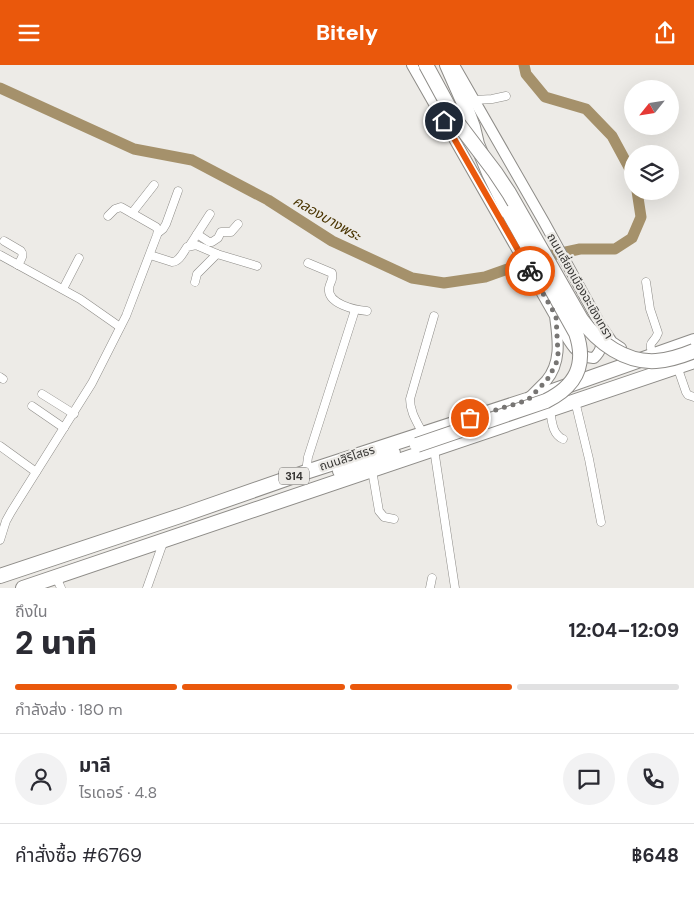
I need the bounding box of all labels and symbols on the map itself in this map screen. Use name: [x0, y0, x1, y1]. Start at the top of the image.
north arrow: [624, 80, 679, 135]
pin: [423, 100, 465, 142]
water label: คลองบางพระ: [290, 191, 365, 245]
street label: ถนนเลี่ยงเมืองฉะเชิงเทรา: [543, 230, 618, 342]
courier: [505, 246, 555, 296]
pin: [449, 397, 491, 439]
street label: ถนนสิริโสธร: [317, 441, 377, 474]
road number: 314: [279, 467, 309, 485]

